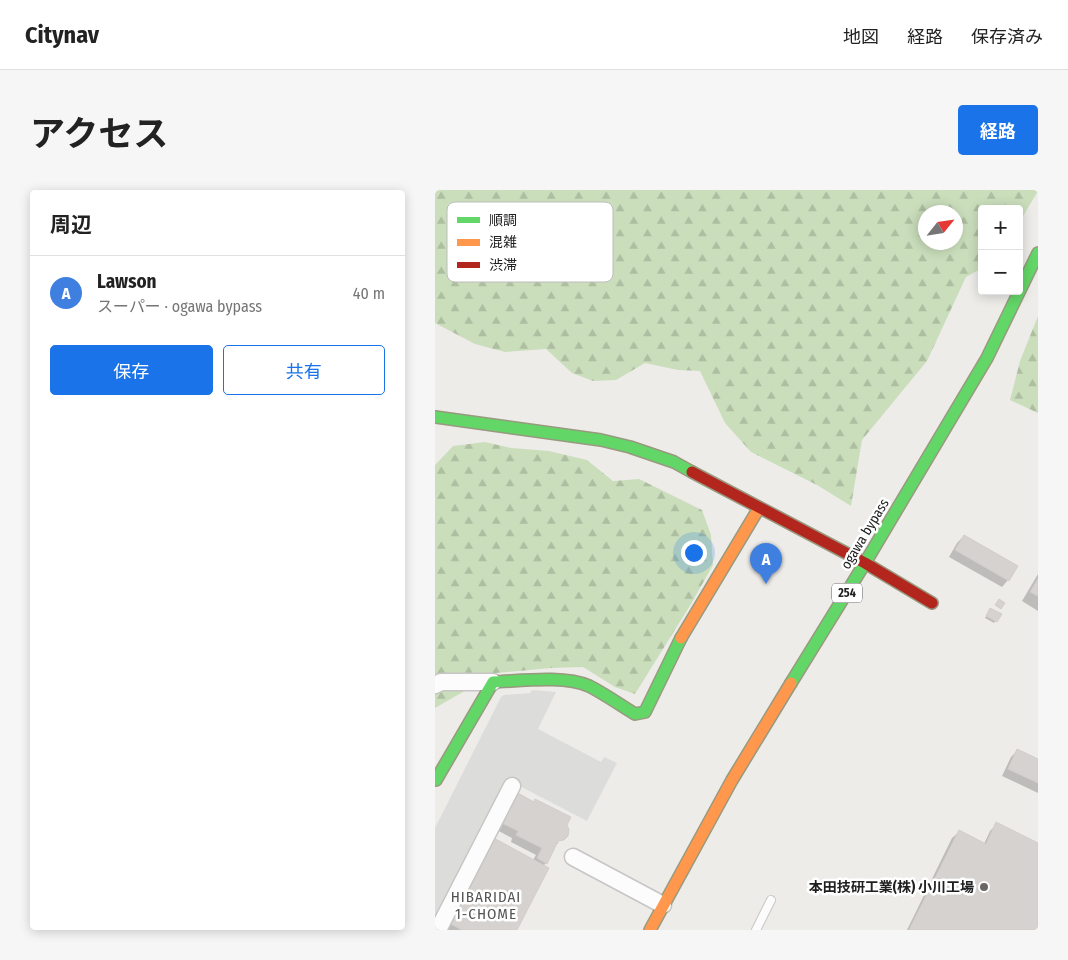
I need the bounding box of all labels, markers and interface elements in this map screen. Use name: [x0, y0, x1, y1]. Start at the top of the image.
text: Citynav: [25, 21, 99, 49]
text: 地図: [843, 26, 879, 48]
text: 経路: [907, 26, 943, 48]
text: 保存済み: [971, 26, 1043, 48]
button: 経路: [958, 105, 1038, 155]
text: アクセス: [30, 113, 168, 155]
legend: [447, 202, 613, 282]
north arrow: [918, 205, 963, 250]
map controls: [978, 205, 1023, 295]
button: +: [978, 205, 1023, 250]
text: 周辺: [50, 212, 92, 238]
text: 順調: [489, 212, 517, 229]
text: 混雑: [489, 234, 517, 251]
button: −: [978, 250, 1023, 295]
text: 渋滞: [489, 257, 517, 274]
text: Lawson: [97, 270, 157, 293]
text: A: [62, 284, 70, 303]
text: 40 m: [353, 284, 385, 303]
text: スーパー · ogawa bypass: [97, 297, 262, 316]
button: 保存: [50, 345, 213, 395]
button: 共有: [223, 345, 385, 395]
street label: ogawa bypass: [837, 496, 893, 572]
your location: [681, 540, 707, 566]
pin: A: [750, 543, 782, 584]
road number: 254: [832, 583, 862, 602]
place label: 本田技研工業(株) 小川工場: [809, 879, 974, 896]
marker: 本田技研工業(株) 小川工場: [978, 881, 990, 893]
district label: HIBARIDAI 1-CHOME: [451, 888, 521, 923]

